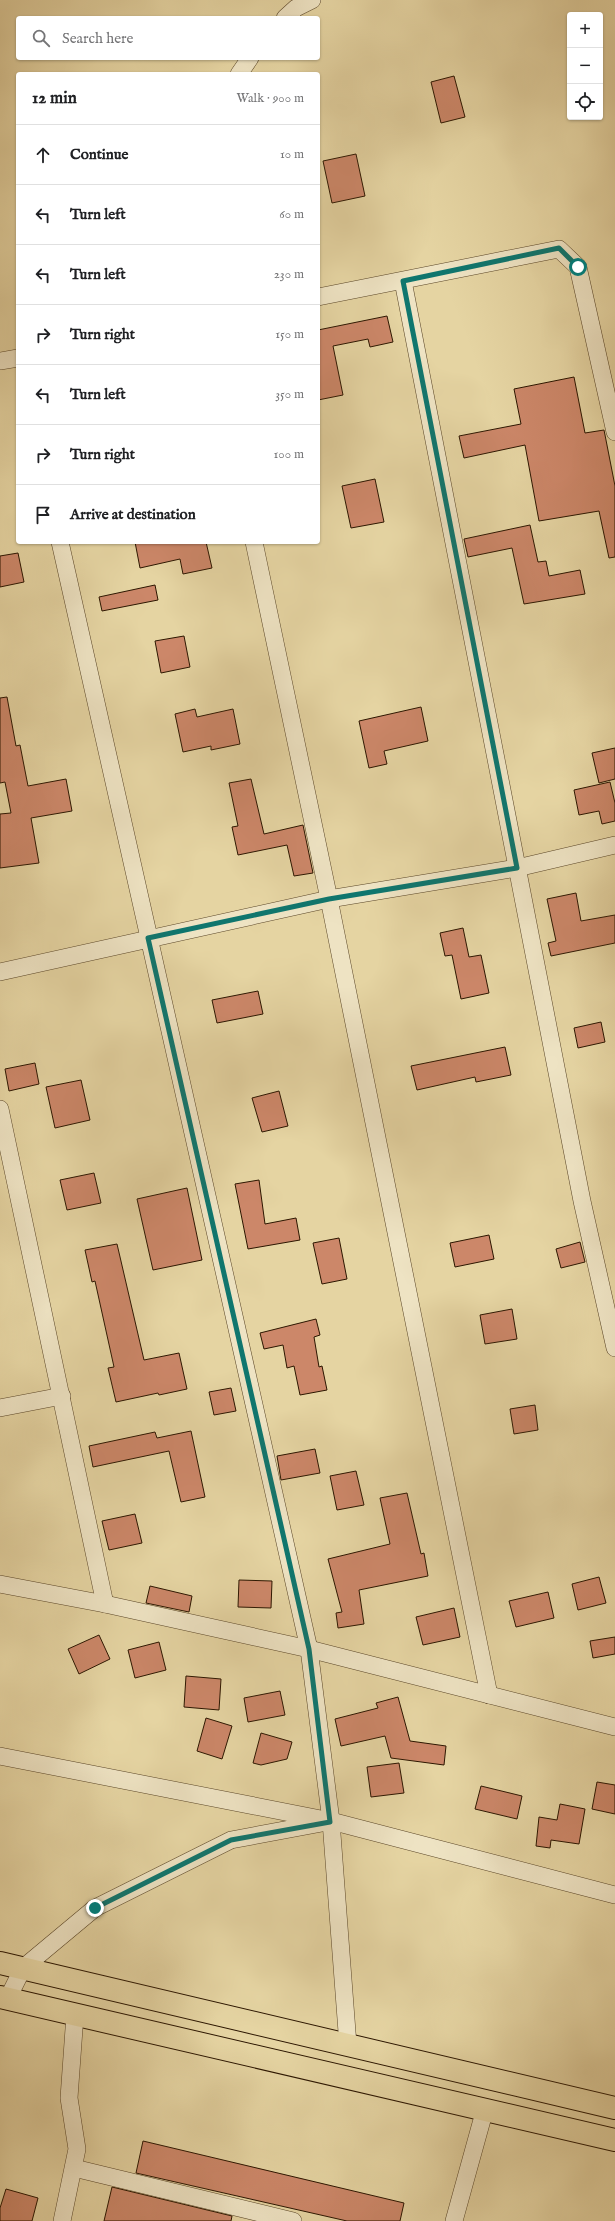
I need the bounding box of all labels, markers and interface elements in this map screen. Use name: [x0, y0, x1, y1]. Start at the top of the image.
map controls: [567, 12, 603, 120]
button: +: [567, 12, 603, 48]
search box: [16, 16, 320, 60]
icon: search: [30, 27, 52, 49]
text: Search here: [62, 29, 133, 48]
button: −: [567, 48, 603, 84]
button: locate: [567, 84, 603, 120]
text: 12 min: [32, 88, 77, 109]
text: Walk · 900 m: [236, 90, 304, 107]
icon: ahead: [32, 144, 54, 166]
text: Continue: [70, 145, 128, 164]
text: 10 m: [280, 146, 304, 163]
icon: left: [32, 204, 54, 226]
text: Turn left: [70, 205, 126, 224]
text: 60 m: [279, 206, 304, 223]
route start: [569, 258, 587, 276]
icon: left: [32, 264, 54, 286]
text: Turn left: [70, 265, 126, 284]
text: 230 m: [274, 266, 304, 283]
icon: right: [32, 324, 54, 346]
text: Turn right: [70, 325, 135, 344]
text: 150 m: [275, 326, 304, 343]
icon: left: [32, 384, 54, 406]
text: Turn left: [70, 385, 126, 404]
text: 350 m: [275, 386, 304, 403]
icon: right: [32, 444, 54, 466]
text: Turn right: [70, 445, 135, 464]
text: 100 m: [274, 446, 304, 463]
icon: arrive: [32, 504, 54, 526]
text: Arrive at destination: [70, 505, 196, 524]
route end: [86, 1899, 104, 1917]

